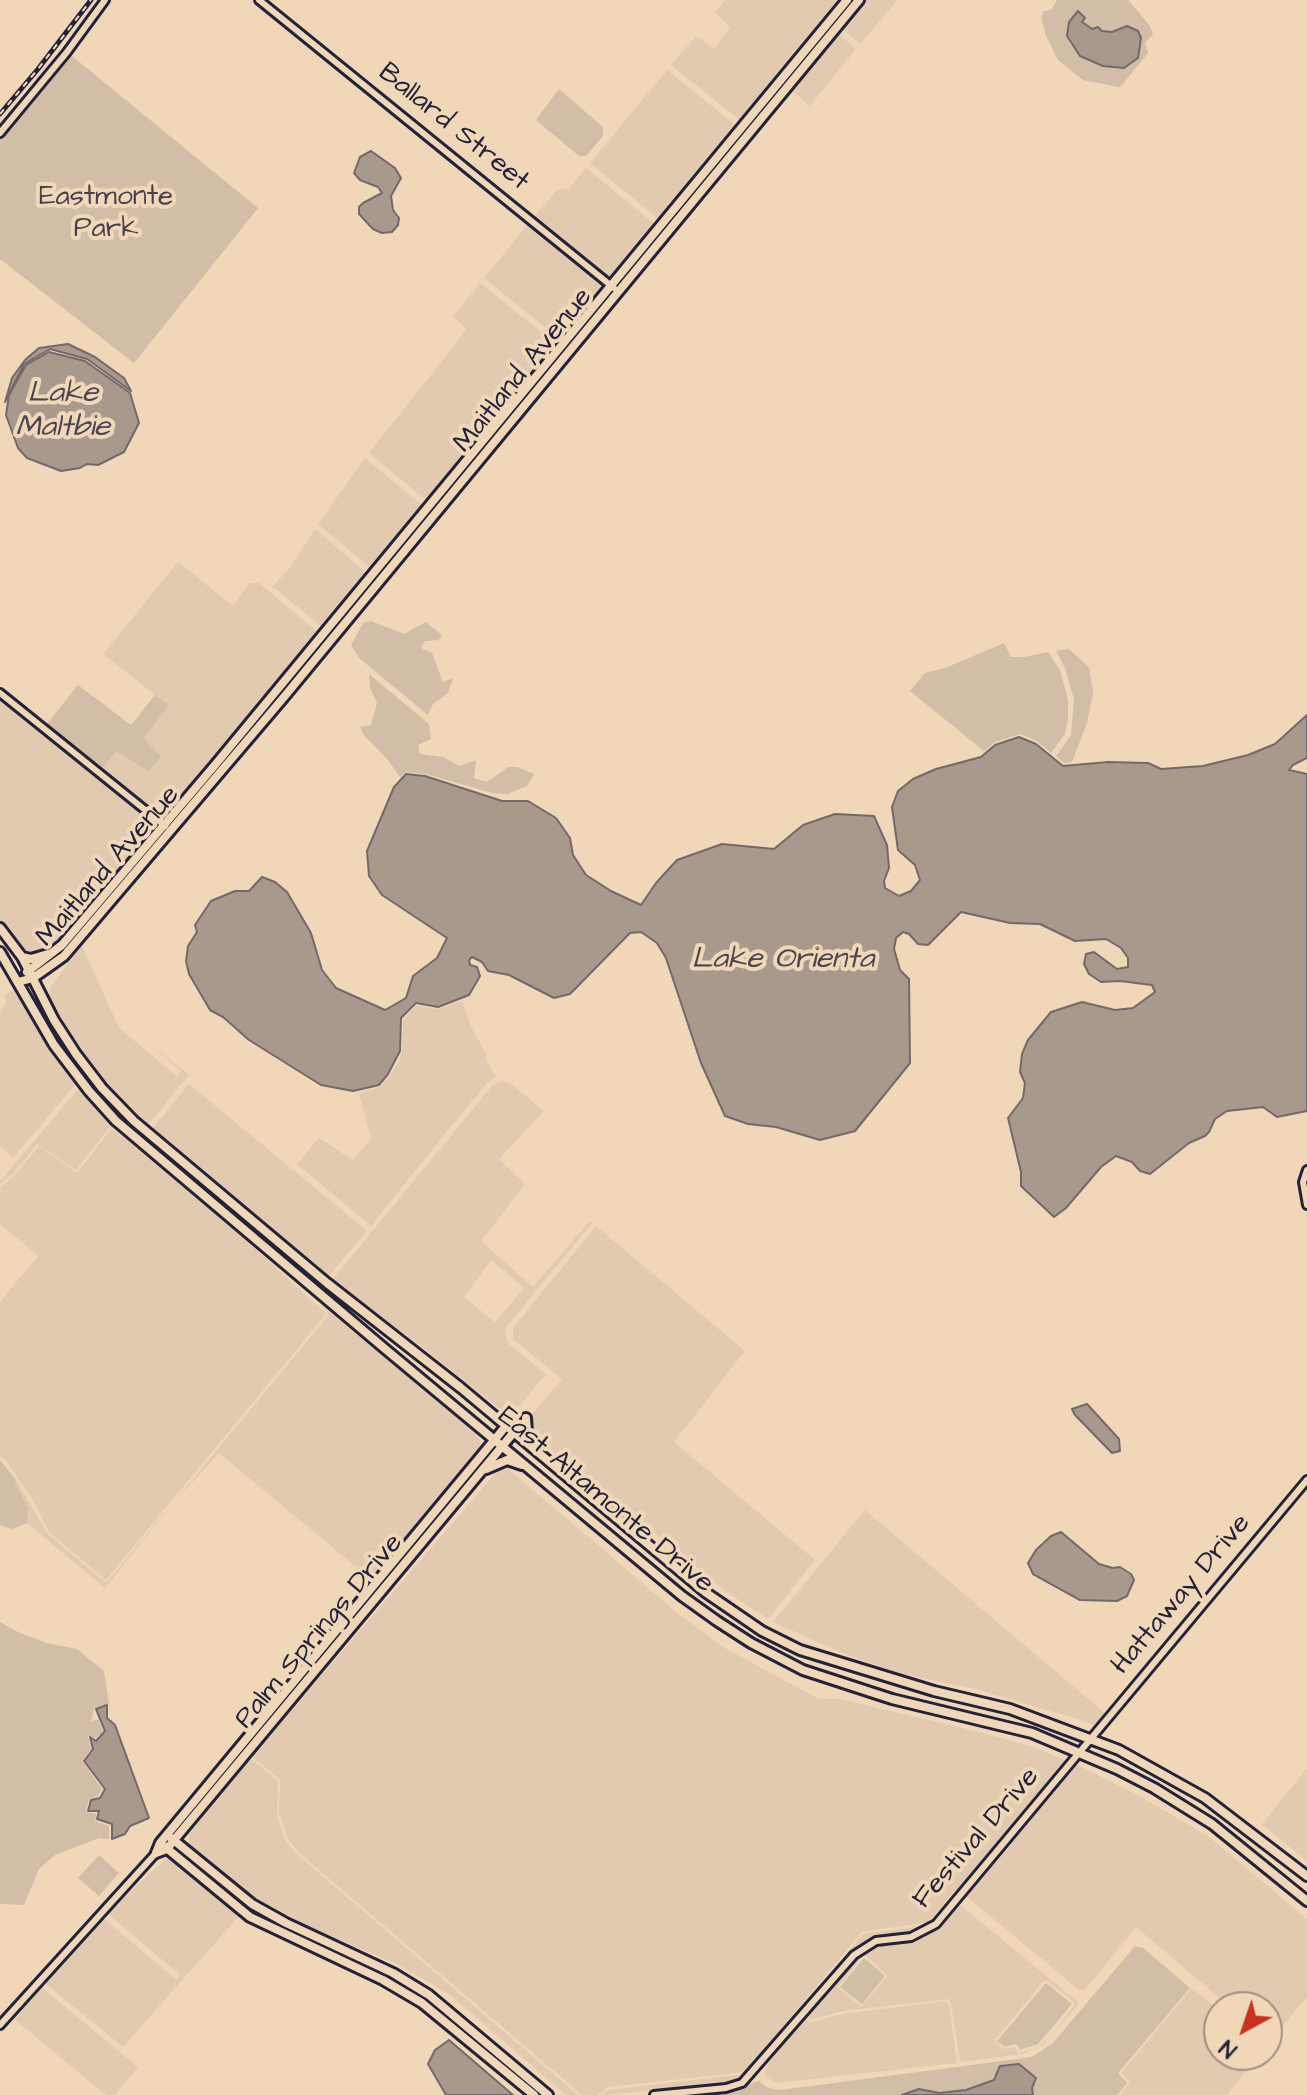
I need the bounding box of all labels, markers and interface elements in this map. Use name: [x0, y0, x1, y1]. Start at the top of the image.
street label: Ballard Street: [371, 57, 535, 199]
park label: Eastmonte Park: [39, 181, 173, 247]
street label: Maitland Avenue: [447, 282, 601, 460]
water label: Lake Maltbie: [16, 377, 110, 448]
street label: Maitland Avenue: [30, 780, 188, 954]
water label: Lake Orienta: [692, 943, 874, 979]
street label: East Altamonte Drive: [490, 1401, 720, 1601]
street label: Hattaway Drive: [1105, 1508, 1259, 1682]
street label: Palm Springs Drive: [229, 1528, 411, 1736]
street label: Festival Drive: [907, 1762, 1047, 1916]
north arrow: [1203, 1991, 1283, 2071]
text: N: [1213, 2032, 1244, 2065]

